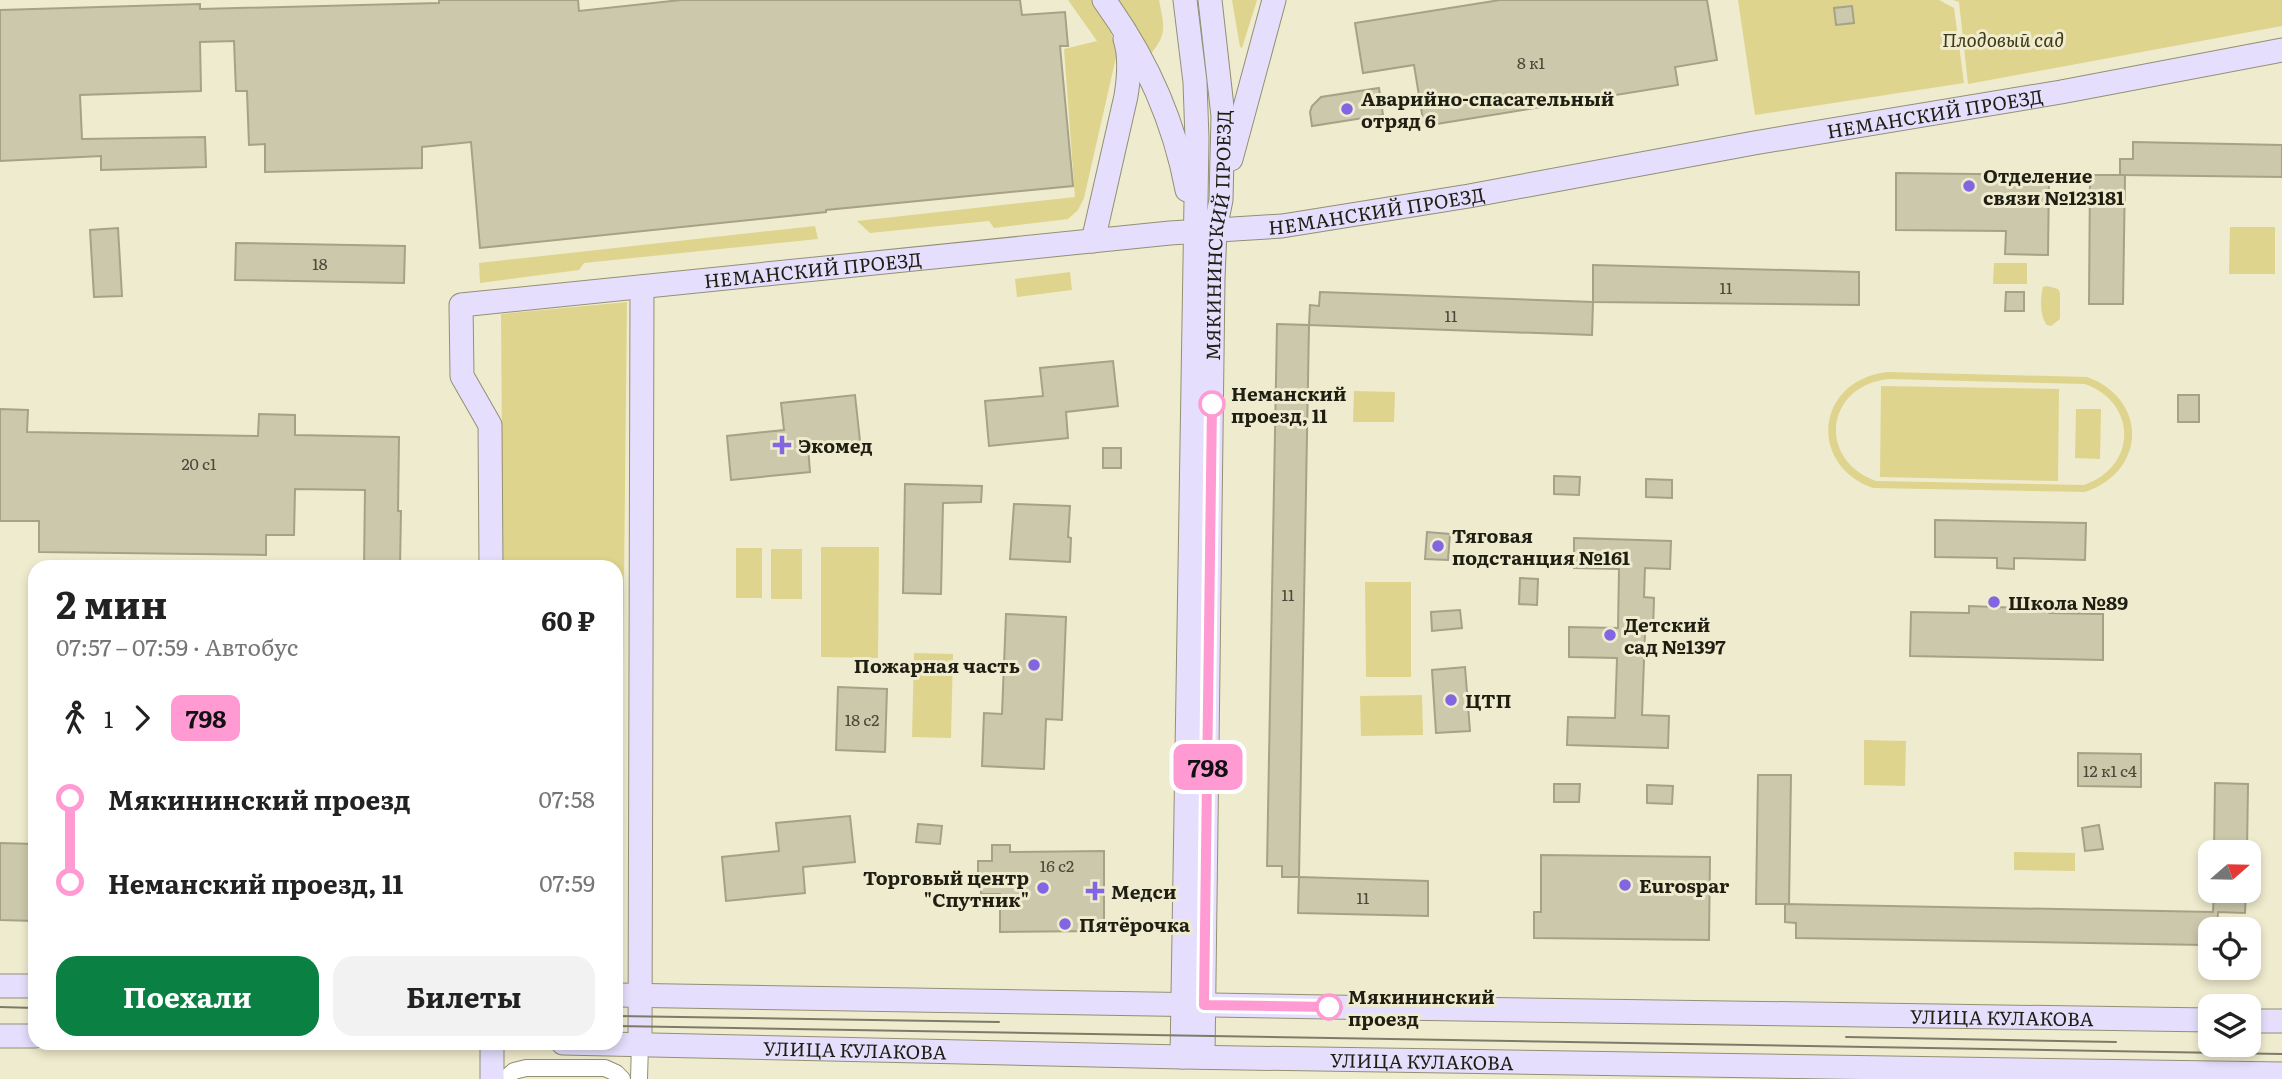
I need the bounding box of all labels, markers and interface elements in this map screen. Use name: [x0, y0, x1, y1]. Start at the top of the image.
park label: Плодовый сад: [1942, 25, 2064, 53]
house number: 8 к1: [1517, 50, 1545, 74]
street label: НЕМАНСКИЙ ПРОЕЗД: [1825, 81, 2045, 145]
place label: Аварийно-спасательный отряд 6: [1361, 84, 1614, 134]
marker: Аварийно-спасательный отряд 6: [1339, 101, 1355, 117]
street label: МЯКИНИНСКИЙ ПРОЕЗД: [1198, 110, 1237, 361]
place label: Отделение связи №123181: [1983, 161, 2124, 211]
marker: Отделение связи №123181: [1961, 178, 1977, 194]
street label: НЕМАНСКИЙ ПРОЕЗД: [1267, 179, 1487, 241]
street label: НЕМАНСКИЙ ПРОЕЗД: [702, 244, 923, 294]
house number: 18: [312, 251, 328, 275]
house number: 11: [1719, 275, 1733, 299]
house number: 11: [1444, 303, 1458, 327]
place label: Неманский проезд, 11: [1231, 379, 1347, 429]
marker: Неманский проезд, 11: [1199, 391, 1225, 417]
place label: Экомед: [798, 431, 873, 459]
marker: Экомед: [772, 435, 792, 455]
house number: 20 с1: [181, 451, 217, 475]
place label: Тяговая подстанция №161: [1452, 521, 1630, 571]
marker: Тяговая подстанция №161: [1430, 538, 1446, 554]
text: 2 мин: [56, 574, 167, 631]
house number: 11: [1281, 582, 1295, 606]
place label: Школа №89: [2008, 588, 2128, 616]
marker: Школа №89: [1986, 594, 2002, 610]
text: 60 ₽: [541, 600, 595, 639]
place label: Детский сад №1397: [1624, 610, 1726, 660]
marker: Детский сад №1397: [1602, 627, 1618, 643]
text: 07:57 – 07:59 · Автобус: [56, 629, 298, 663]
place label: Пожарная часть: [854, 651, 1020, 679]
marker: Пожарная часть: [1026, 657, 1042, 673]
place label: ЦТП: [1465, 686, 1512, 714]
marker: ЦТП: [1443, 692, 1459, 708]
icon: walk: [56, 699, 94, 737]
icon: forward: [123, 699, 161, 737]
text: 798: [185, 700, 226, 735]
text: 1: [104, 701, 113, 735]
house number: 18 с2: [845, 707, 879, 731]
line badge: 798: [1168, 744, 1248, 790]
text: 798: [1188, 749, 1229, 784]
house number: 12 к1 с4: [2083, 758, 2137, 782]
text: Мякининский проезд: [108, 779, 411, 818]
text: 07:58: [538, 781, 595, 815]
north arrow: [2198, 840, 2261, 903]
map controls: [2198, 840, 2261, 1057]
house number: 16 с2: [1040, 853, 1074, 877]
text: Неманский проезд, 11: [108, 863, 403, 902]
place label: Торговый центр "Спутник": [863, 863, 1029, 913]
text: 07:59: [539, 865, 595, 899]
place label: Eurospar: [1639, 871, 1730, 899]
place label: Медси: [1111, 877, 1176, 905]
marker: Eurospar: [1617, 877, 1633, 893]
marker: Торговый центр "Спутник": [1035, 880, 1051, 896]
marker: Медси: [1085, 881, 1105, 901]
house number: 11: [1356, 885, 1370, 909]
place label: Пятёрочка: [1079, 910, 1190, 938]
marker: Пятёрочка: [1057, 916, 1073, 932]
button: locate: [2198, 917, 2261, 980]
button: Поехали: [56, 956, 319, 1036]
button: Билеты: [333, 956, 595, 1036]
place label: Мякининский проезд: [1348, 982, 1495, 1032]
marker: Мякининский проезд: [1316, 994, 1342, 1020]
button: layers: [2198, 994, 2261, 1057]
street label: УЛИЦА КУЛАКОВА: [1910, 1002, 2094, 1032]
street label: УЛИЦА КУЛАКОВА: [763, 1034, 947, 1066]
street label: УЛИЦА КУЛАКОВА: [1330, 1045, 1514, 1076]

